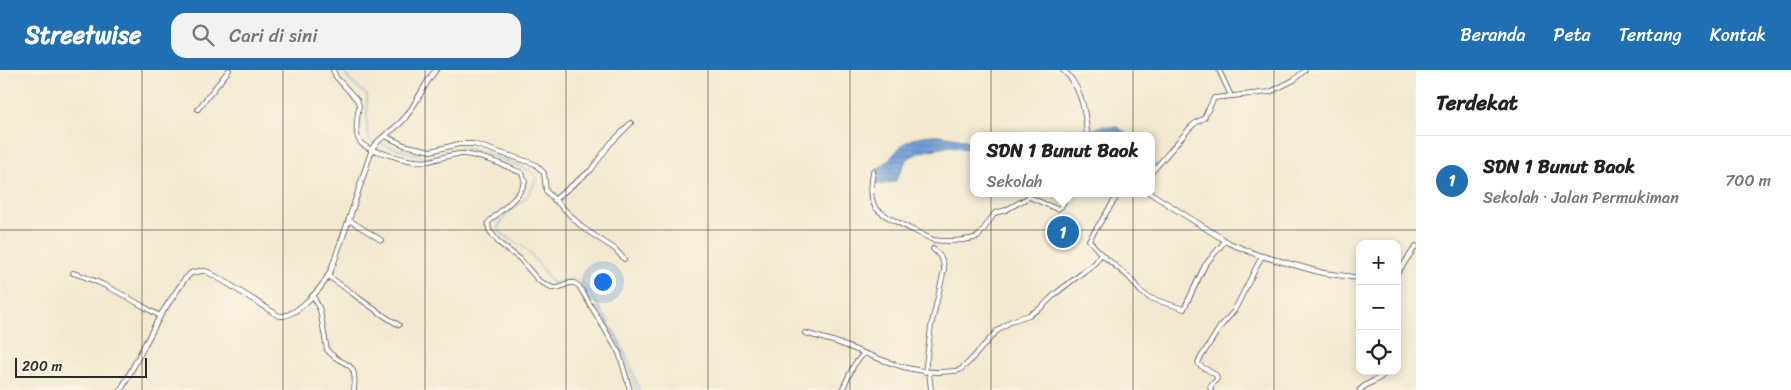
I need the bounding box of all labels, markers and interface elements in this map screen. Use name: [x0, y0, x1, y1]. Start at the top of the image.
search box: [171, 13, 521, 58]
text: Streetwise: [25, 14, 141, 56]
text: Cari di sini: [229, 19, 317, 52]
text: Beranda: [1460, 19, 1526, 51]
text: Peta: [1554, 19, 1591, 51]
text: Tentang: [1619, 19, 1682, 51]
text: Kontak: [1710, 19, 1766, 51]
icon: search: [189, 21, 217, 49]
text: Terdekat: [1436, 84, 1518, 122]
popup: [970, 132, 1155, 197]
text: SDN 1 Bunut Baok: [987, 134, 1138, 167]
text: SDN 1 Bunut Baok: [1483, 150, 1635, 183]
text: 1: [1449, 166, 1455, 195]
text: 700 m: [1725, 166, 1771, 195]
text: Sekolah: [987, 167, 1042, 196]
text: Sekolah · Jalan Permukiman: [1483, 183, 1679, 212]
pin: 1: [1047, 213, 1079, 251]
map controls: [1356, 240, 1401, 375]
button: +: [1356, 240, 1401, 285]
your location: [590, 269, 616, 295]
button: −: [1356, 285, 1401, 330]
button: locate: [1356, 330, 1401, 375]
text: 200 m: [22, 354, 62, 379]
scale bar: [15, 355, 148, 378]

